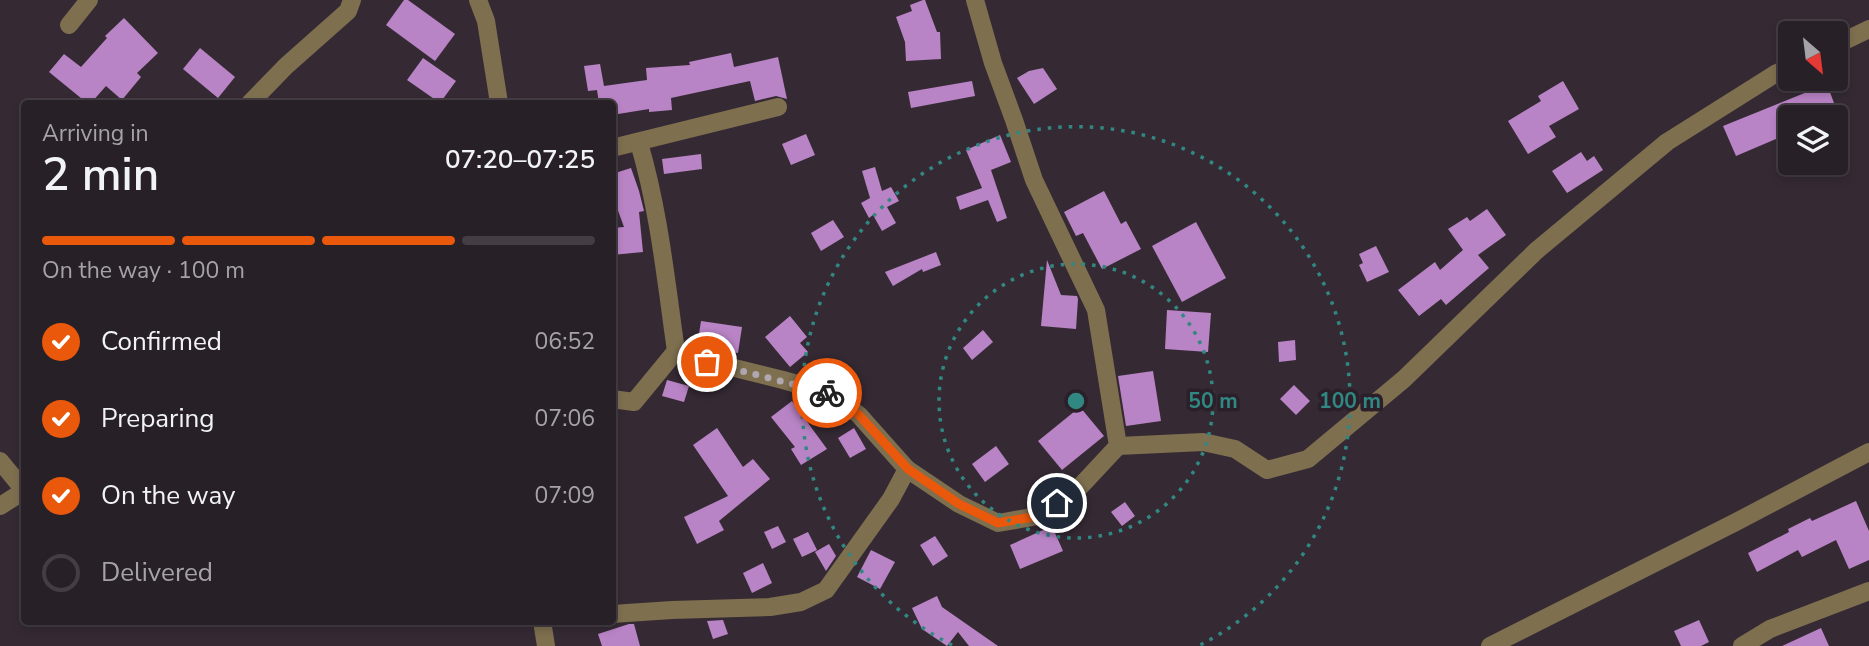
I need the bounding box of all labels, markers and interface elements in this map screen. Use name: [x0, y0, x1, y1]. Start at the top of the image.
north arrow: [1778, 21, 1848, 91]
map controls: [1778, 21, 1848, 175]
button: layers: [1778, 105, 1848, 175]
text: Arriving in: [42, 118, 149, 149]
text: 07:20–07:25: [445, 142, 595, 177]
text: 2 min: [42, 143, 159, 206]
text: On the way · 100 m: [42, 255, 245, 286]
icon: check: [42, 323, 80, 361]
text: Confirmed: [101, 324, 222, 359]
text: 06:52: [535, 326, 595, 357]
pin: [677, 332, 737, 392]
icon: bag: [688, 343, 726, 381]
courier: [792, 358, 862, 428]
icon: bike: [808, 374, 846, 412]
text: 50 m: [1188, 387, 1238, 415]
text: 100 m: [1319, 387, 1381, 415]
centre of rings: [1064, 389, 1088, 413]
icon: check: [42, 400, 80, 438]
text: Preparing: [101, 401, 214, 436]
text: 07:06: [535, 403, 595, 434]
pin: [1027, 473, 1087, 533]
icon: check: [42, 477, 80, 515]
text: On the way: [101, 478, 235, 513]
text: 07:09: [535, 480, 595, 511]
icon: home: [1038, 484, 1076, 522]
text: Delivered: [101, 555, 213, 590]

